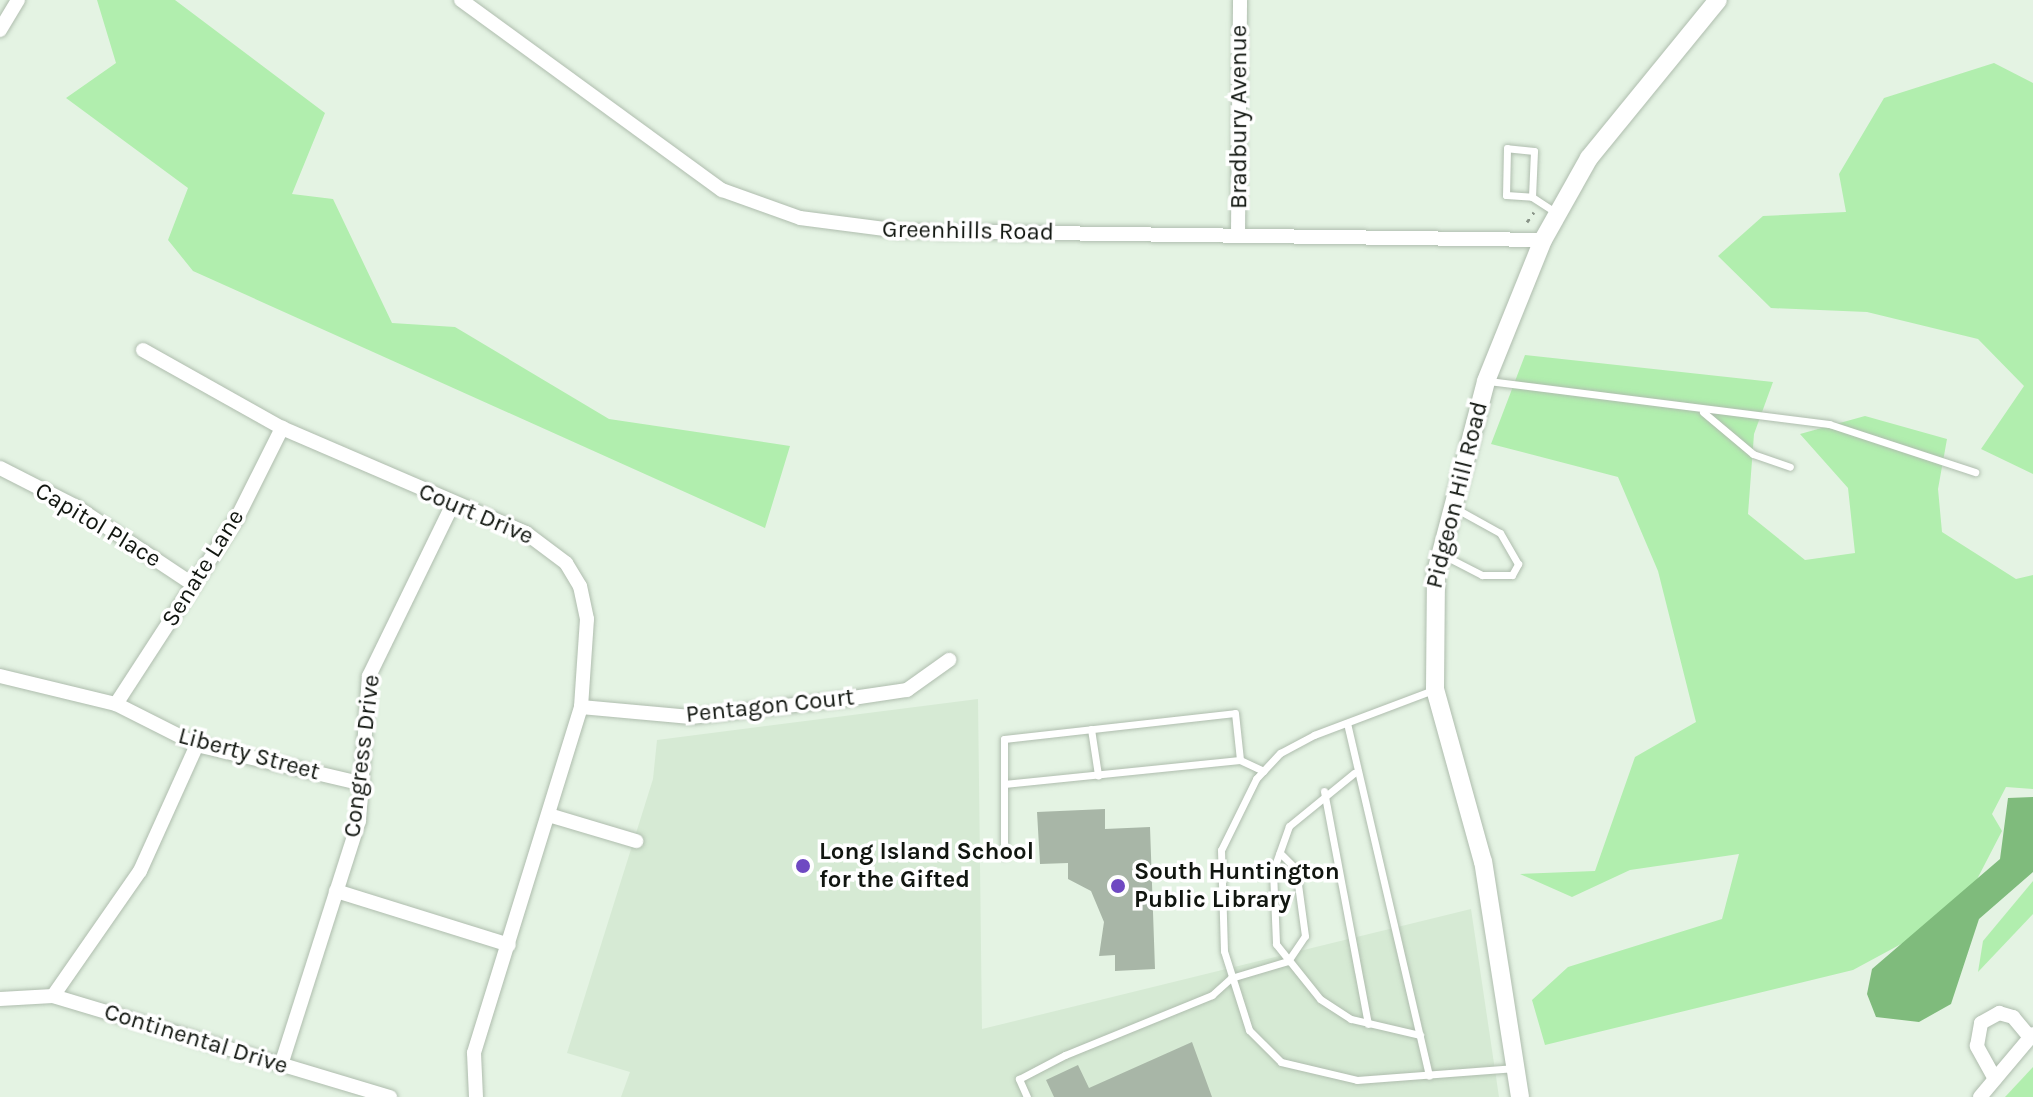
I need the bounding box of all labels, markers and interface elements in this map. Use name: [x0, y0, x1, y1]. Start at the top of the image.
street label: Bradbury Avenue: [1225, 25, 1253, 209]
street label: Greenhills Road: [882, 215, 1054, 247]
street label: Pidgeon Hill Road: [1420, 399, 1494, 591]
street label: Capitol Place: [30, 476, 166, 574]
street label: Court Drive: [414, 477, 538, 551]
street label: Senate Lane: [156, 504, 250, 632]
street label: Congress Drive: [338, 673, 386, 839]
street label: Pentagon Court: [684, 683, 856, 729]
street label: Liberty Street: [175, 721, 323, 787]
place label: Long Island School for the Gifted: [819, 838, 1034, 894]
marker: Long Island School for the Gifted: [794, 857, 812, 875]
place label: South Huntington Public Library: [1134, 858, 1340, 914]
marker: South Huntington Public Library: [1109, 877, 1127, 895]
street label: Continental Drive: [101, 997, 291, 1081]

